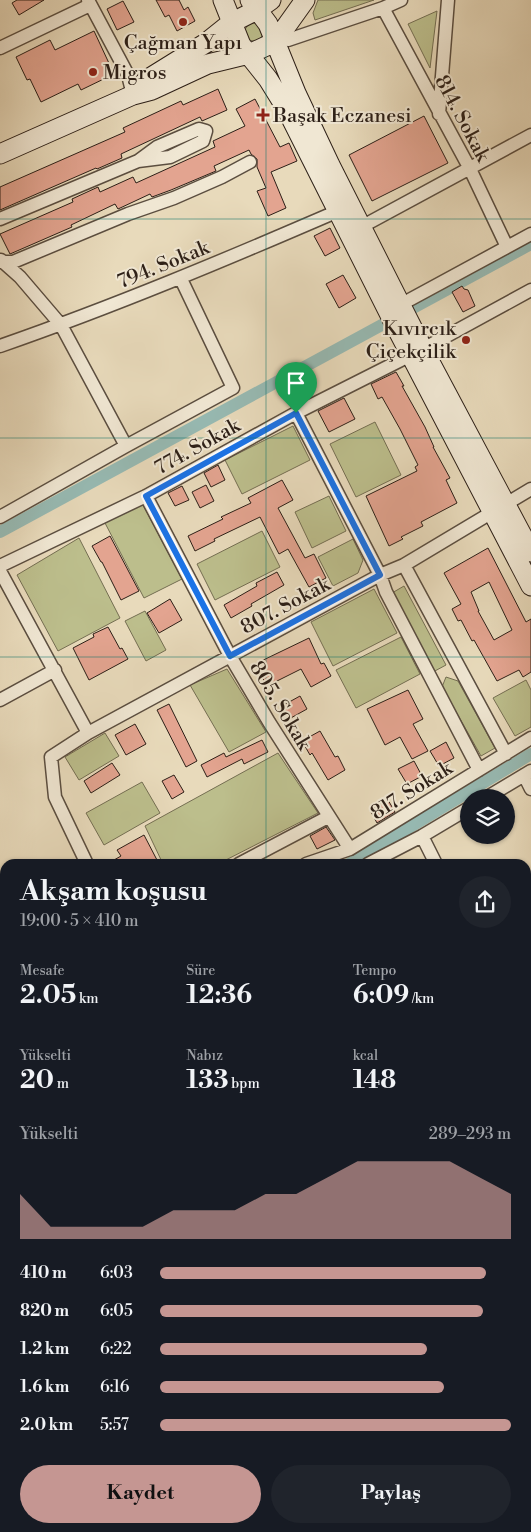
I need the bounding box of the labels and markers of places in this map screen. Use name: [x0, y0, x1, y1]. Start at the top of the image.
marker: Çağman Yapı: [177, 16, 189, 28]
place label: Çağman Yapı: [124, 31, 243, 56]
place label: Migros: [103, 61, 167, 86]
marker: Migros: [87, 66, 99, 78]
place label: Başak Eczanesi: [272, 104, 412, 129]
marker: Başak Eczanesi: [257, 109, 269, 121]
place label: Kıvırcık Çiçekçilik: [366, 317, 458, 365]
marker: Kıvırcık Çiçekçilik: [460, 334, 472, 346]
pin: [275, 362, 317, 413]

